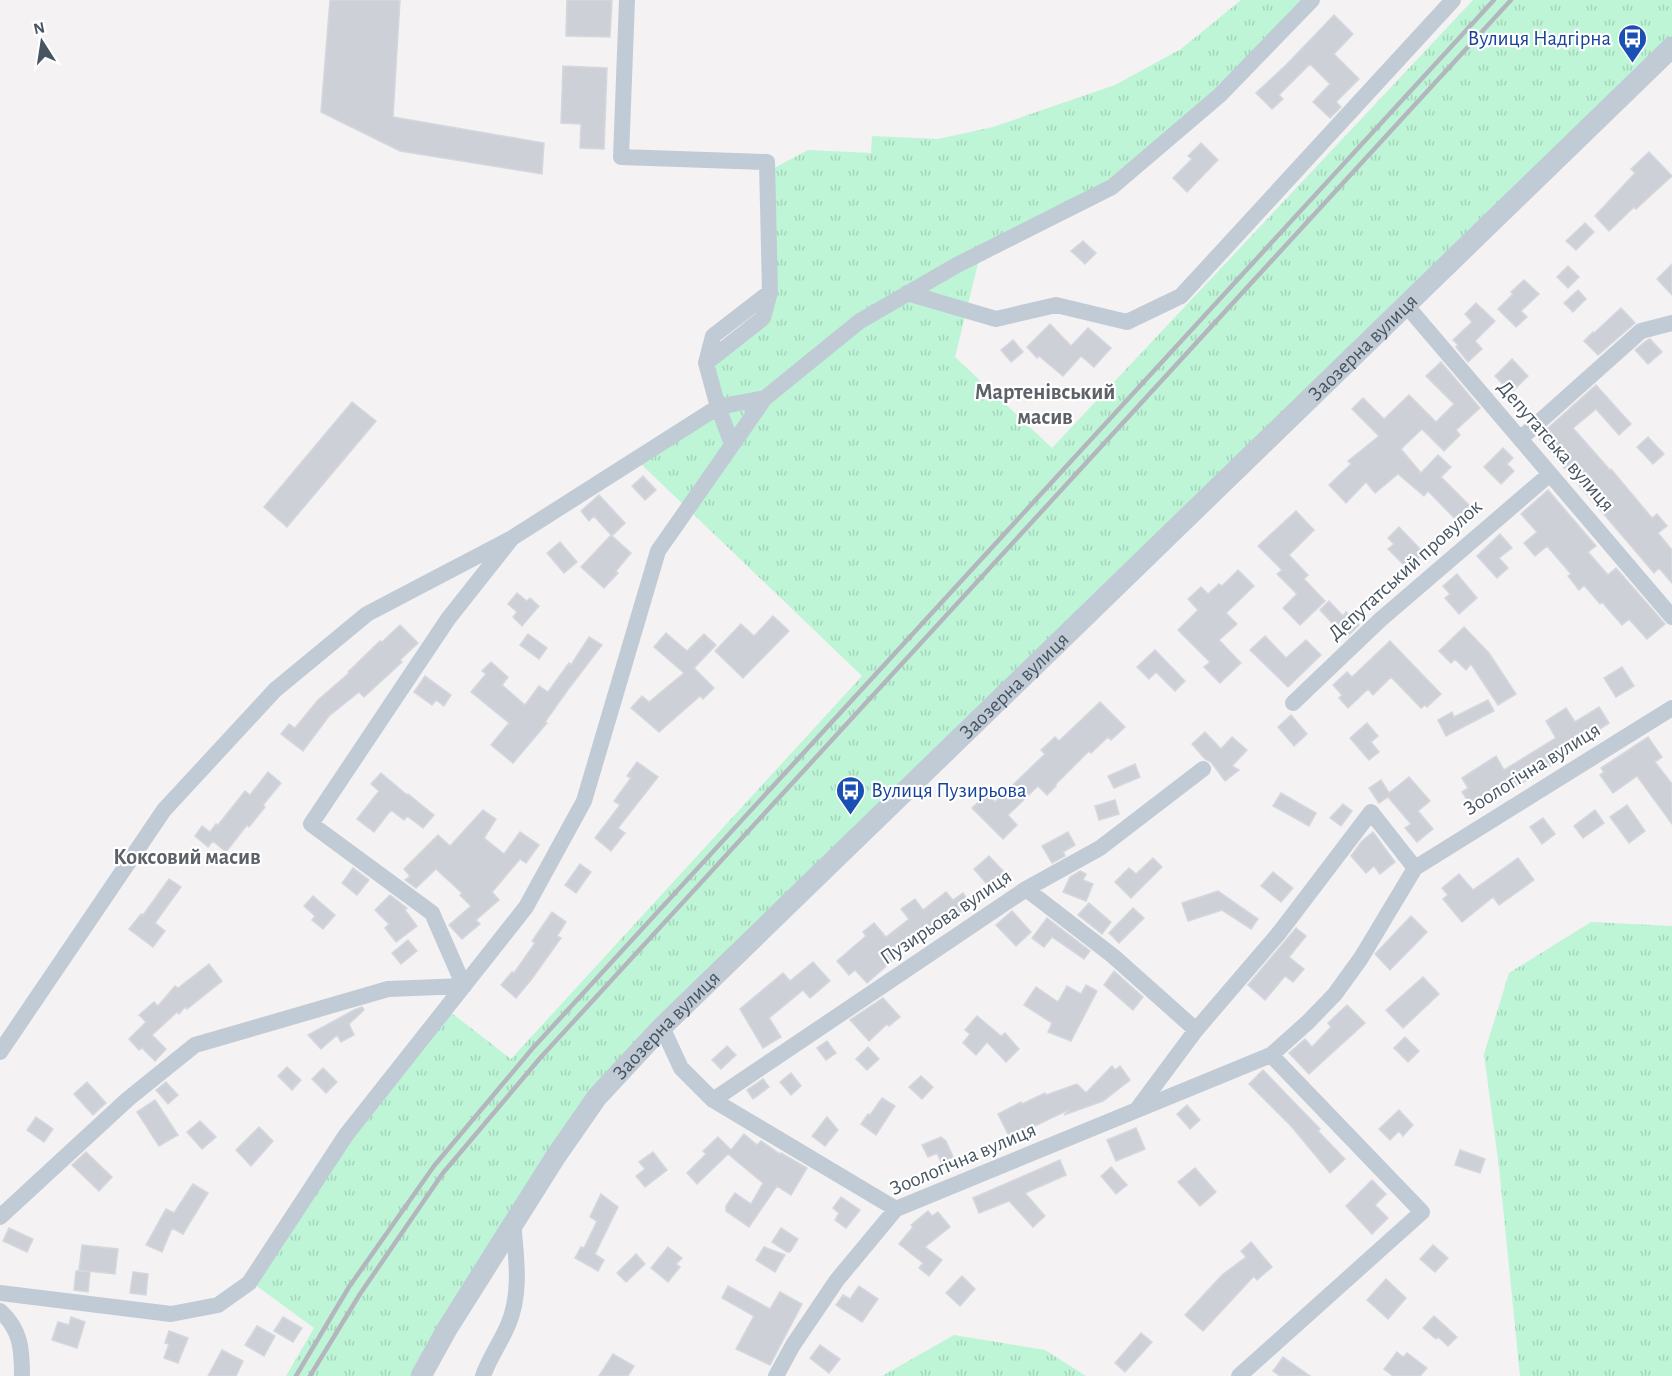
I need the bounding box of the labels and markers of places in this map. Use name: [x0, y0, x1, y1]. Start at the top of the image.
bus stop icon: Вулиця Надгірна: [1616, 22, 1648, 64]
place label: Вулиця Надгірна: [1468, 28, 1611, 49]
bus stop icon: Вулиця Пузирьова: [834, 774, 866, 816]
place label: Вулиця Пузирьова: [871, 780, 1027, 801]

